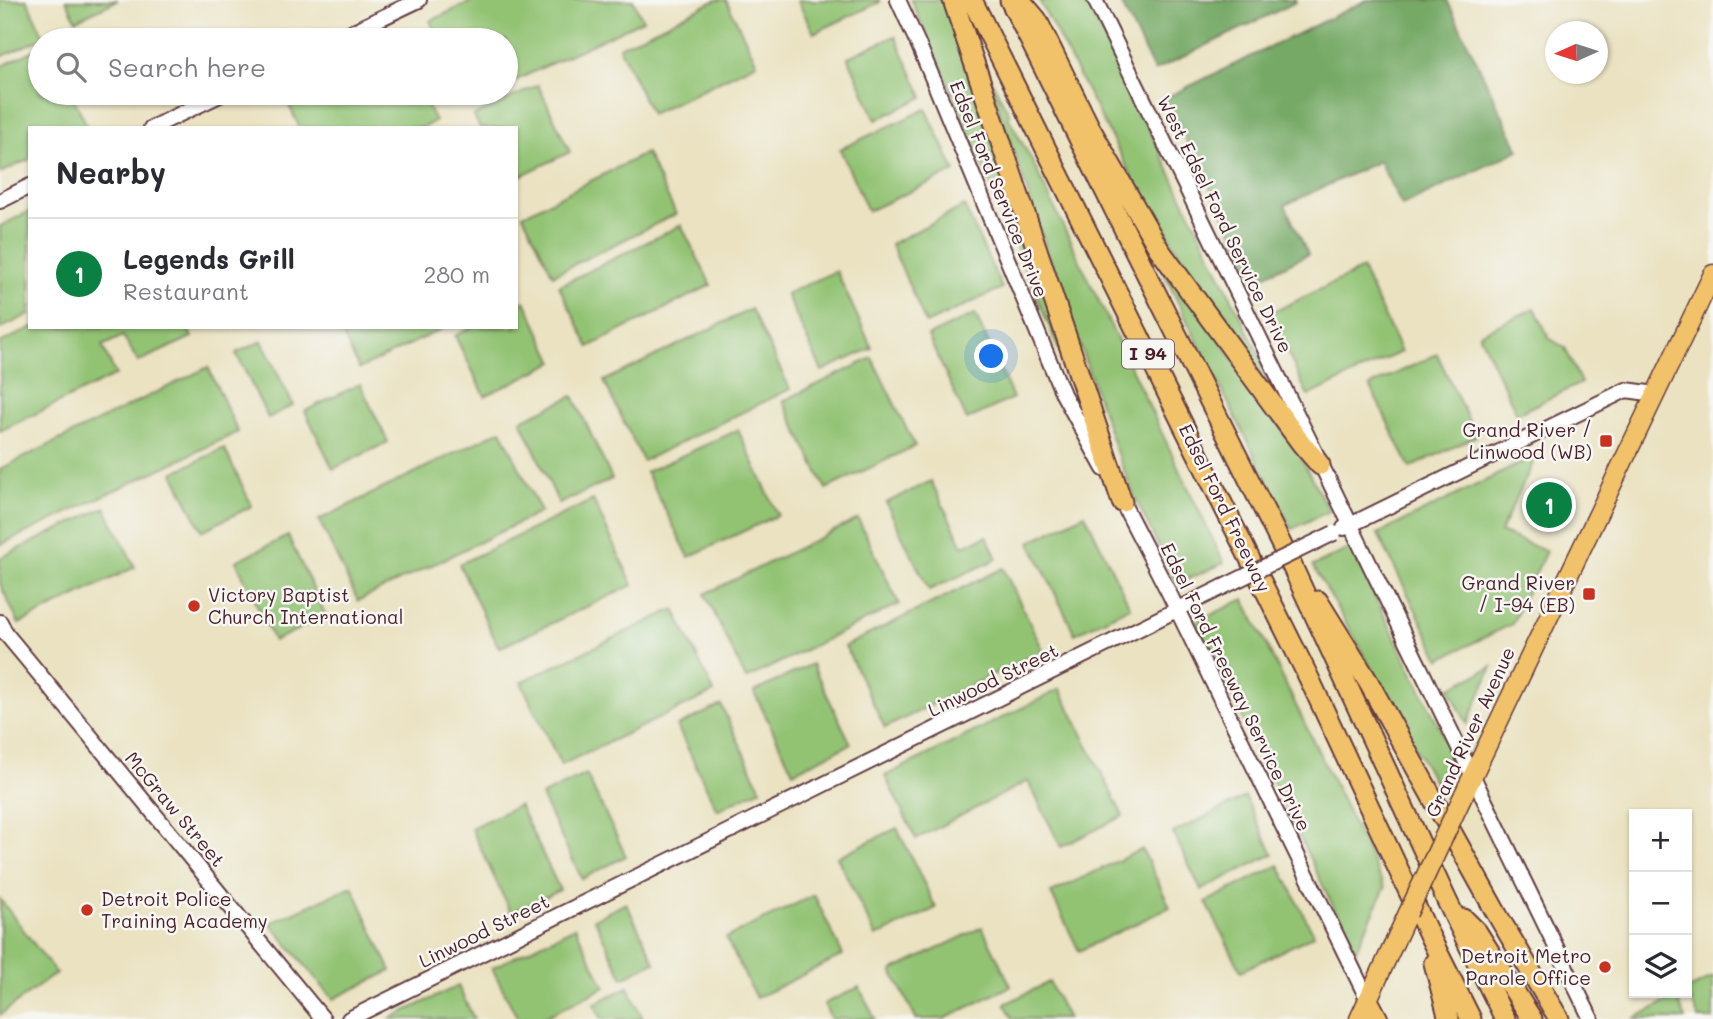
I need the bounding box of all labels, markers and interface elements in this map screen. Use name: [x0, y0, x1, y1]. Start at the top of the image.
north arrow: [1545, 21, 1608, 84]
search box: [28, 28, 518, 105]
icon: search: [52, 48, 90, 86]
text: Search here: [108, 50, 266, 84]
street label: Edsel Ford Service Drive: [945, 77, 1054, 301]
street label: West Edsel Ford Service Drive: [1152, 91, 1299, 357]
text: Nearby: [56, 152, 166, 192]
text: Legends Grill: [123, 242, 295, 276]
text: 1: [74, 259, 84, 289]
text: 280 m: [423, 259, 490, 289]
text: Restaurant: [123, 276, 249, 306]
your location: [974, 339, 1008, 373]
road number: I 94: [1122, 340, 1174, 368]
place label: Grand River / Linwood (WB): [1462, 417, 1592, 464]
street label: Edsel Ford Freeway: [1174, 419, 1277, 596]
marker: Grand River / Linwood (WB): [1598, 433, 1614, 449]
pin: 1: [1526, 479, 1572, 531]
street label: Edsel Ford Freeway Service Drive: [1156, 539, 1317, 835]
place label: Grand River / I-94 (EB): [1462, 570, 1575, 617]
place label: Victory Baptist Church International: [208, 582, 404, 629]
marker: Grand River / I-94 (EB): [1581, 586, 1597, 602]
marker: Victory Baptist Church International: [186, 598, 202, 614]
street label: Linwood Street: [923, 637, 1062, 722]
street label: Grand River Avenue: [1419, 643, 1520, 821]
street label: McGraw Street: [120, 746, 231, 872]
map controls: [1629, 809, 1692, 998]
button: +: [1629, 809, 1692, 872]
button: −: [1629, 872, 1692, 935]
place label: Detroit Police Training Academy: [101, 886, 268, 933]
street label: Linwood Street: [414, 888, 553, 973]
marker: Detroit Police Training Academy: [79, 902, 95, 918]
button: layers: [1629, 935, 1692, 998]
place label: Detroit Metro Parole Office: [1461, 943, 1591, 990]
marker: Detroit Metro Parole Office: [1597, 959, 1613, 975]

